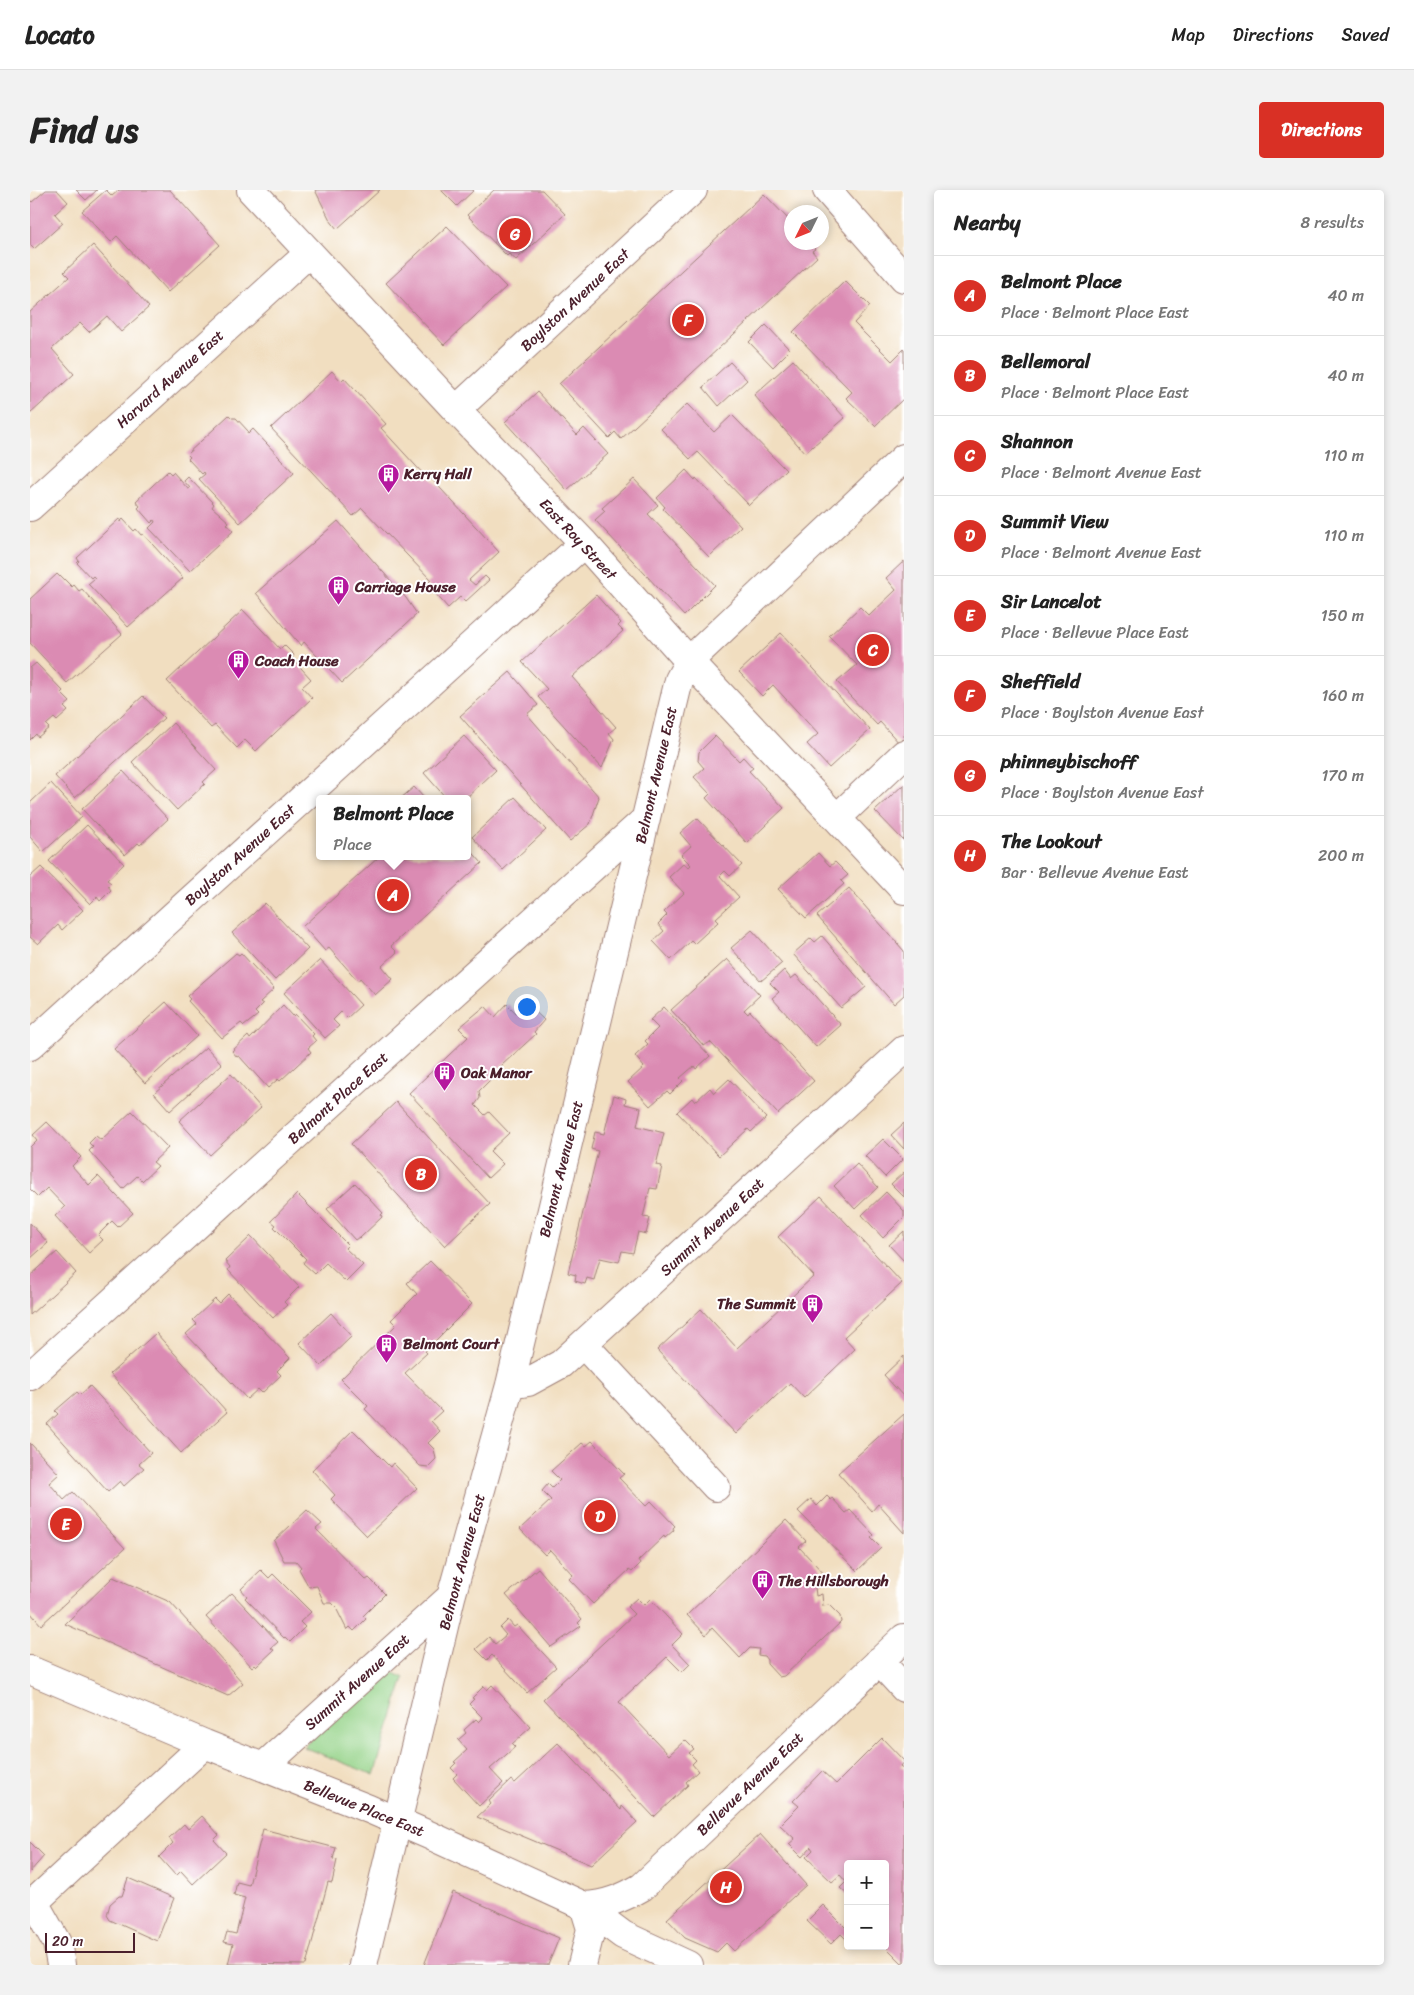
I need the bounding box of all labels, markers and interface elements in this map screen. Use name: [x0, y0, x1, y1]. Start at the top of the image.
text: Locato: [25, 14, 95, 56]
text: Map: [1172, 19, 1205, 51]
text: Directions: [1233, 19, 1314, 51]
text: Saved: [1342, 19, 1389, 51]
text: Find us: [30, 99, 138, 161]
button: Directions: [1259, 102, 1384, 158]
text: Nearby: [954, 204, 1020, 242]
north arrow: [784, 205, 829, 250]
text: 8 results: [1301, 208, 1364, 237]
pin: G: [499, 215, 531, 253]
street label: Boylston Avenue East: [514, 241, 636, 358]
text: Belmont Place: [1001, 265, 1122, 298]
text: A: [965, 281, 975, 310]
text: 40 m: [1327, 281, 1364, 310]
text: Place · Belmont Place East: [1001, 298, 1189, 327]
pin: F: [672, 301, 704, 339]
street label: Harvard Avenue East: [110, 323, 230, 435]
text: Bellemoral: [1001, 345, 1090, 378]
text: B: [965, 361, 975, 390]
text: 40 m: [1327, 361, 1364, 390]
text: Place · Belmont Place East: [1001, 378, 1189, 407]
text: Shannon: [1001, 425, 1073, 458]
text: C: [965, 441, 975, 470]
text: 110 m: [1324, 441, 1364, 470]
text: Place · Belmont Avenue East: [1001, 458, 1202, 487]
place label: Kerry Hall: [403, 461, 472, 487]
building icon: Kerry Hall: [376, 462, 400, 493]
street label: East Roy Street: [533, 492, 624, 587]
text: Summit View: [1001, 505, 1108, 538]
text: D: [965, 521, 975, 550]
text: 110 m: [1324, 521, 1364, 550]
text: Place · Belmont Avenue East: [1001, 538, 1202, 567]
place label: Carriage House: [354, 574, 456, 600]
building icon: Carriage House: [327, 575, 351, 606]
text: Sir Lancelot: [1001, 585, 1101, 618]
text: E: [966, 601, 974, 630]
text: 150 m: [1321, 601, 1364, 630]
text: Place · Bellevue Place East: [1001, 618, 1189, 647]
pin: C: [857, 631, 889, 669]
place label: Coach House: [254, 648, 339, 674]
building icon: Coach House: [227, 649, 251, 680]
text: Sheffield: [1001, 665, 1080, 698]
text: F: [966, 681, 974, 710]
text: 160 m: [1321, 681, 1364, 710]
text: Place · Boylston Avenue East: [1001, 698, 1204, 727]
street label: Belmont Avenue East: [628, 703, 685, 846]
text: phinneybischoff: [1001, 745, 1136, 778]
text: G: [965, 761, 975, 790]
text: 170 m: [1321, 761, 1364, 790]
text: Place · Boylston Avenue East: [1001, 778, 1204, 807]
popup: [316, 795, 471, 860]
street label: Boylston Avenue East: [179, 797, 302, 912]
text: Belmont Place: [333, 797, 454, 830]
text: The Lookout: [1001, 825, 1102, 858]
text: Place: [333, 830, 372, 859]
text: H: [964, 841, 976, 870]
text: 200 m: [1318, 841, 1364, 870]
text: Bar · Bellevue Avenue East: [1001, 858, 1189, 887]
pin: A: [377, 876, 409, 914]
your location: [514, 994, 540, 1020]
street label: Belmont Place East: [282, 1045, 395, 1151]
place label: Oak Manor: [460, 1060, 533, 1086]
building icon: Oak Manor: [433, 1061, 457, 1092]
street label: Belmont Avenue East: [531, 1097, 591, 1240]
pin: B: [405, 1155, 437, 1193]
street label: Summit Avenue East: [654, 1171, 771, 1283]
place label: The Summit: [717, 1291, 796, 1317]
building icon: The Summit: [800, 1292, 824, 1323]
place label: Belmont Court: [403, 1331, 500, 1357]
building icon: Belmont Court: [375, 1332, 399, 1363]
street label: Belmont Avenue East: [431, 1490, 493, 1633]
pin: D: [584, 1497, 616, 1535]
pin: E: [50, 1505, 82, 1543]
place label: The Hillsborough: [778, 1568, 889, 1594]
building icon: The Hillsborough: [750, 1569, 774, 1600]
street label: Summit Avenue East: [298, 1627, 416, 1737]
street label: Bellevue Avenue East: [690, 1725, 810, 1842]
street label: Bellevue Place East: [300, 1772, 429, 1844]
map controls: [844, 1860, 889, 1950]
button: +: [844, 1860, 889, 1905]
pin: H: [710, 1868, 742, 1906]
button: −: [844, 1905, 889, 1950]
text: 20 m: [52, 1929, 83, 1954]
scale bar: [45, 1930, 135, 1953]

